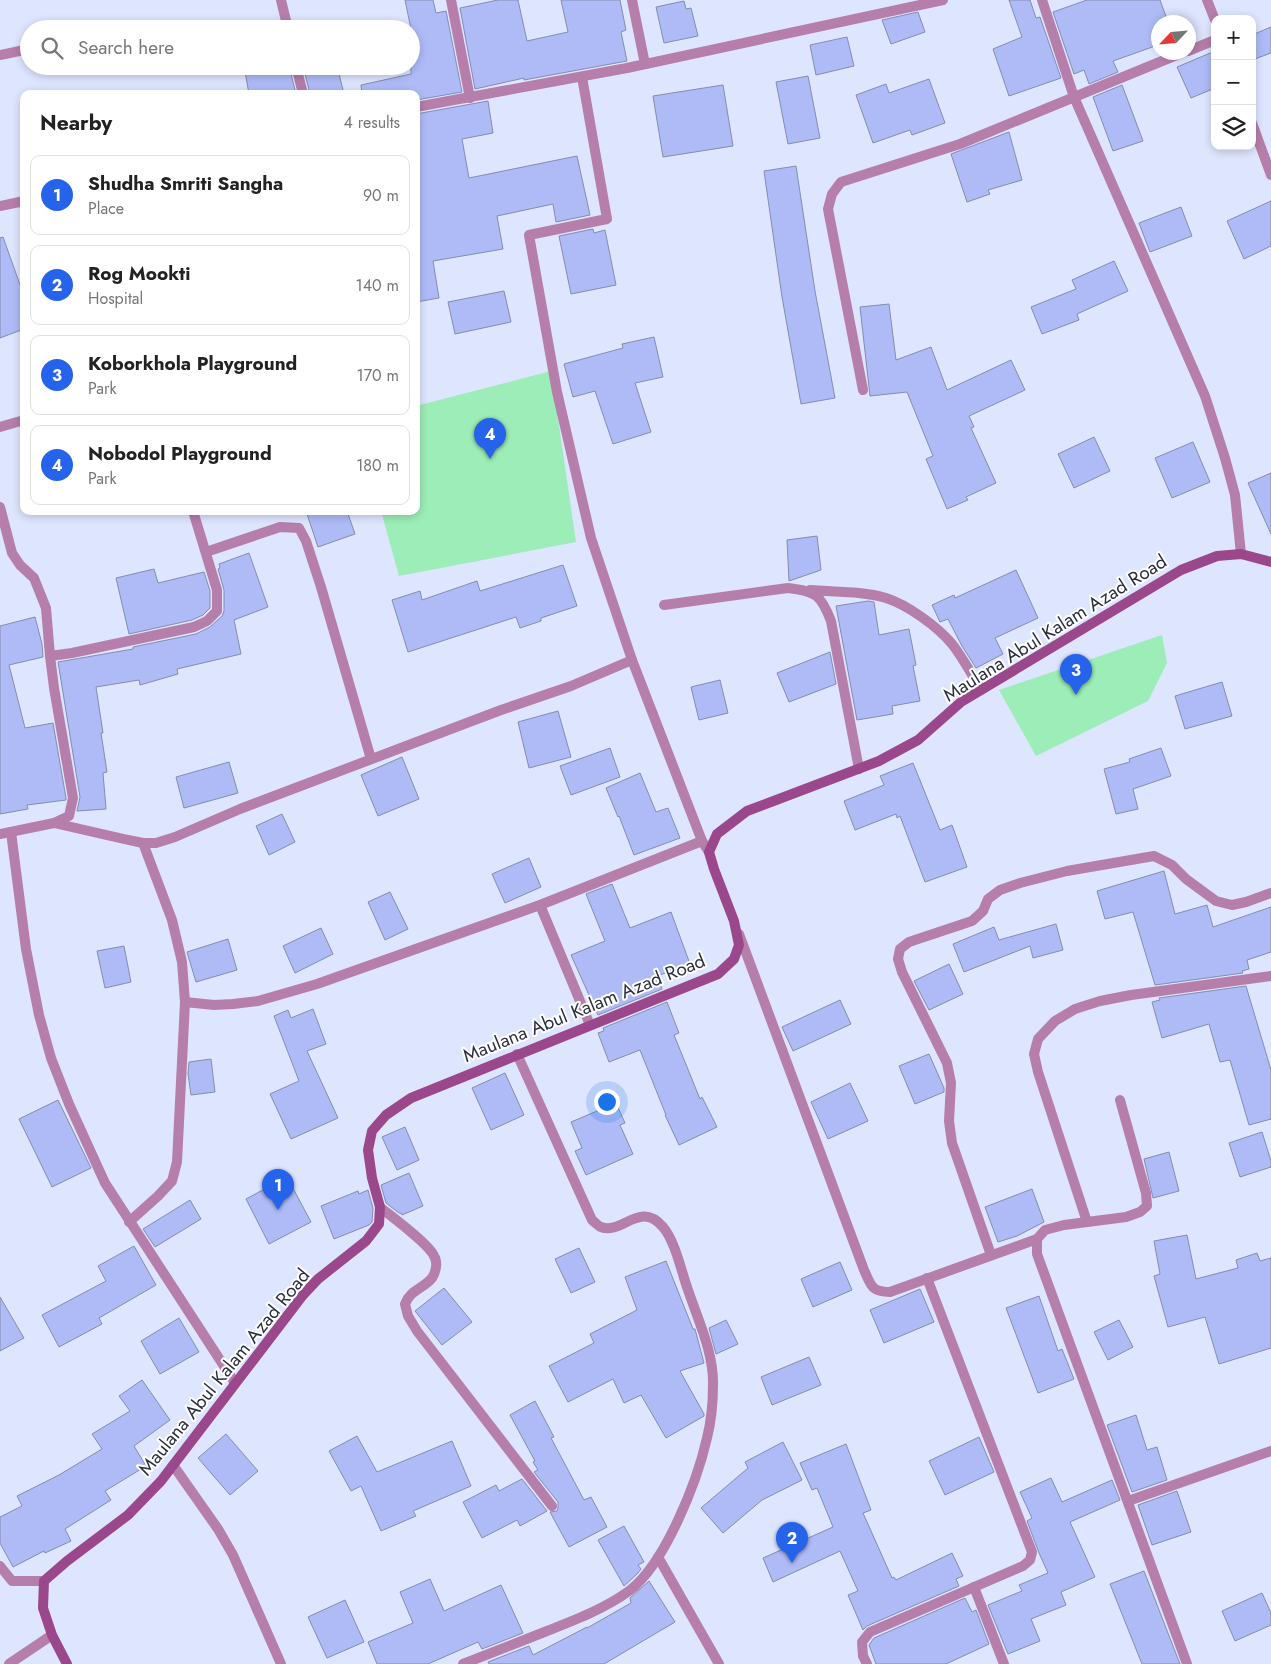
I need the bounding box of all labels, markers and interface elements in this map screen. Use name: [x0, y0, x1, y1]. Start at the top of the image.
north arrow: [1151, 15, 1196, 60]
map controls: [1211, 15, 1256, 150]
button: +: [1211, 15, 1256, 60]
search box: [20, 20, 420, 75]
icon: search: [38, 34, 66, 62]
text: Search here: [78, 34, 174, 61]
button: −: [1211, 60, 1256, 105]
button: layers: [1211, 105, 1256, 150]
text: Nearby: [40, 108, 112, 138]
text: 4 results: [344, 111, 400, 134]
text: Shudha Smriti Sangha: [88, 170, 283, 197]
text: 1: [53, 184, 61, 207]
text: 90 m: [363, 184, 399, 207]
text: Place: [88, 197, 124, 220]
text: Rog Mookti: [88, 260, 190, 287]
text: 2: [52, 274, 62, 297]
text: 140 m: [356, 274, 399, 297]
text: Hospital: [88, 287, 143, 310]
text: Koborkhola Playground: [88, 350, 297, 377]
text: 3: [52, 364, 62, 387]
text: 170 m: [357, 364, 399, 387]
text: Park: [88, 377, 117, 400]
pin: 4: [474, 418, 506, 459]
text: Nobodol Playground: [88, 440, 272, 467]
text: 4: [51, 454, 63, 477]
text: 180 m: [356, 454, 399, 477]
text: Park: [88, 467, 117, 490]
street label: Maulana Abul Kalam Azad Road: [938, 548, 1172, 708]
pin: 3: [1060, 654, 1092, 695]
street label: Maulana Abul Kalam Azad Road: [459, 947, 709, 1069]
your location: [594, 1089, 620, 1115]
pin: 1: [262, 1169, 294, 1210]
street label: Maulana Abul Kalam Azad Road: [132, 1263, 316, 1481]
pin: 2: [776, 1522, 808, 1563]

